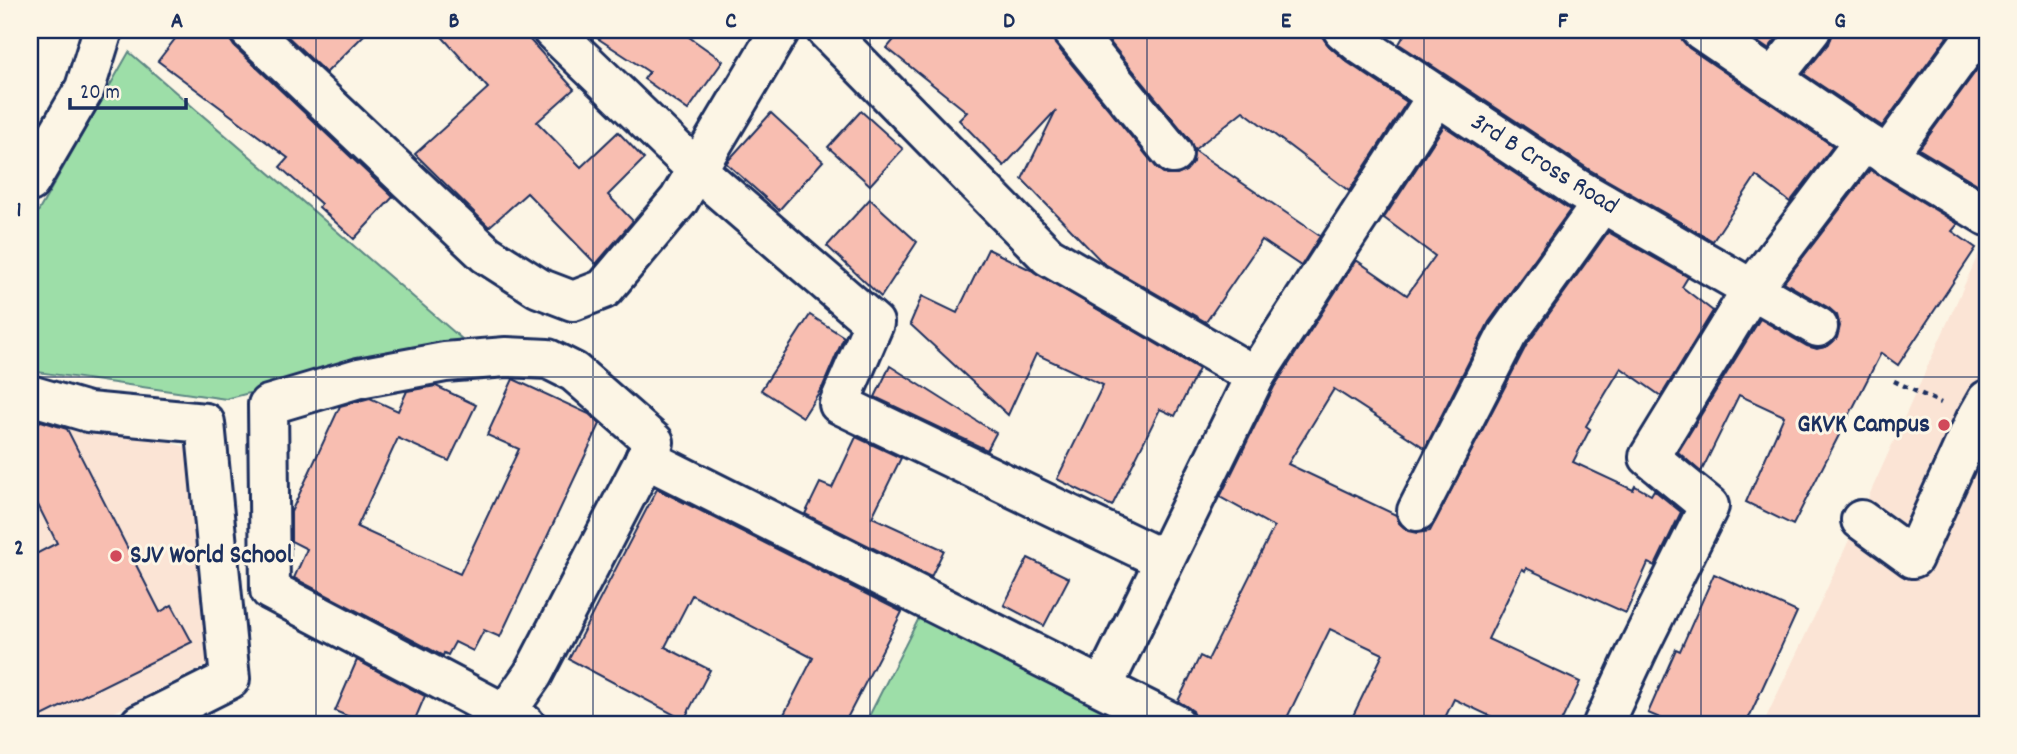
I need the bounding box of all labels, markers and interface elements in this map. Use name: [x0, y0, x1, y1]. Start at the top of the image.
text: A: [171, 6, 183, 39]
text: B: [449, 6, 460, 39]
text: C: [725, 6, 737, 39]
text: D: [1003, 6, 1015, 39]
text: E: [1281, 6, 1292, 39]
text: F: [1558, 6, 1569, 39]
text: G: [1834, 6, 1846, 39]
scale bar: [70, 66, 186, 110]
text: 20 m: [80, 79, 120, 109]
street label: 3rd B Cross Road: [1463, 105, 1625, 225]
text: 1: [16, 195, 22, 228]
place label: GKVK Campus: [1797, 407, 1930, 444]
marker: GKVK Campus: [1936, 417, 1952, 433]
text: 2: [14, 533, 24, 566]
place label: SJV World School: [130, 538, 294, 575]
marker: SJV World School: [108, 548, 124, 564]

